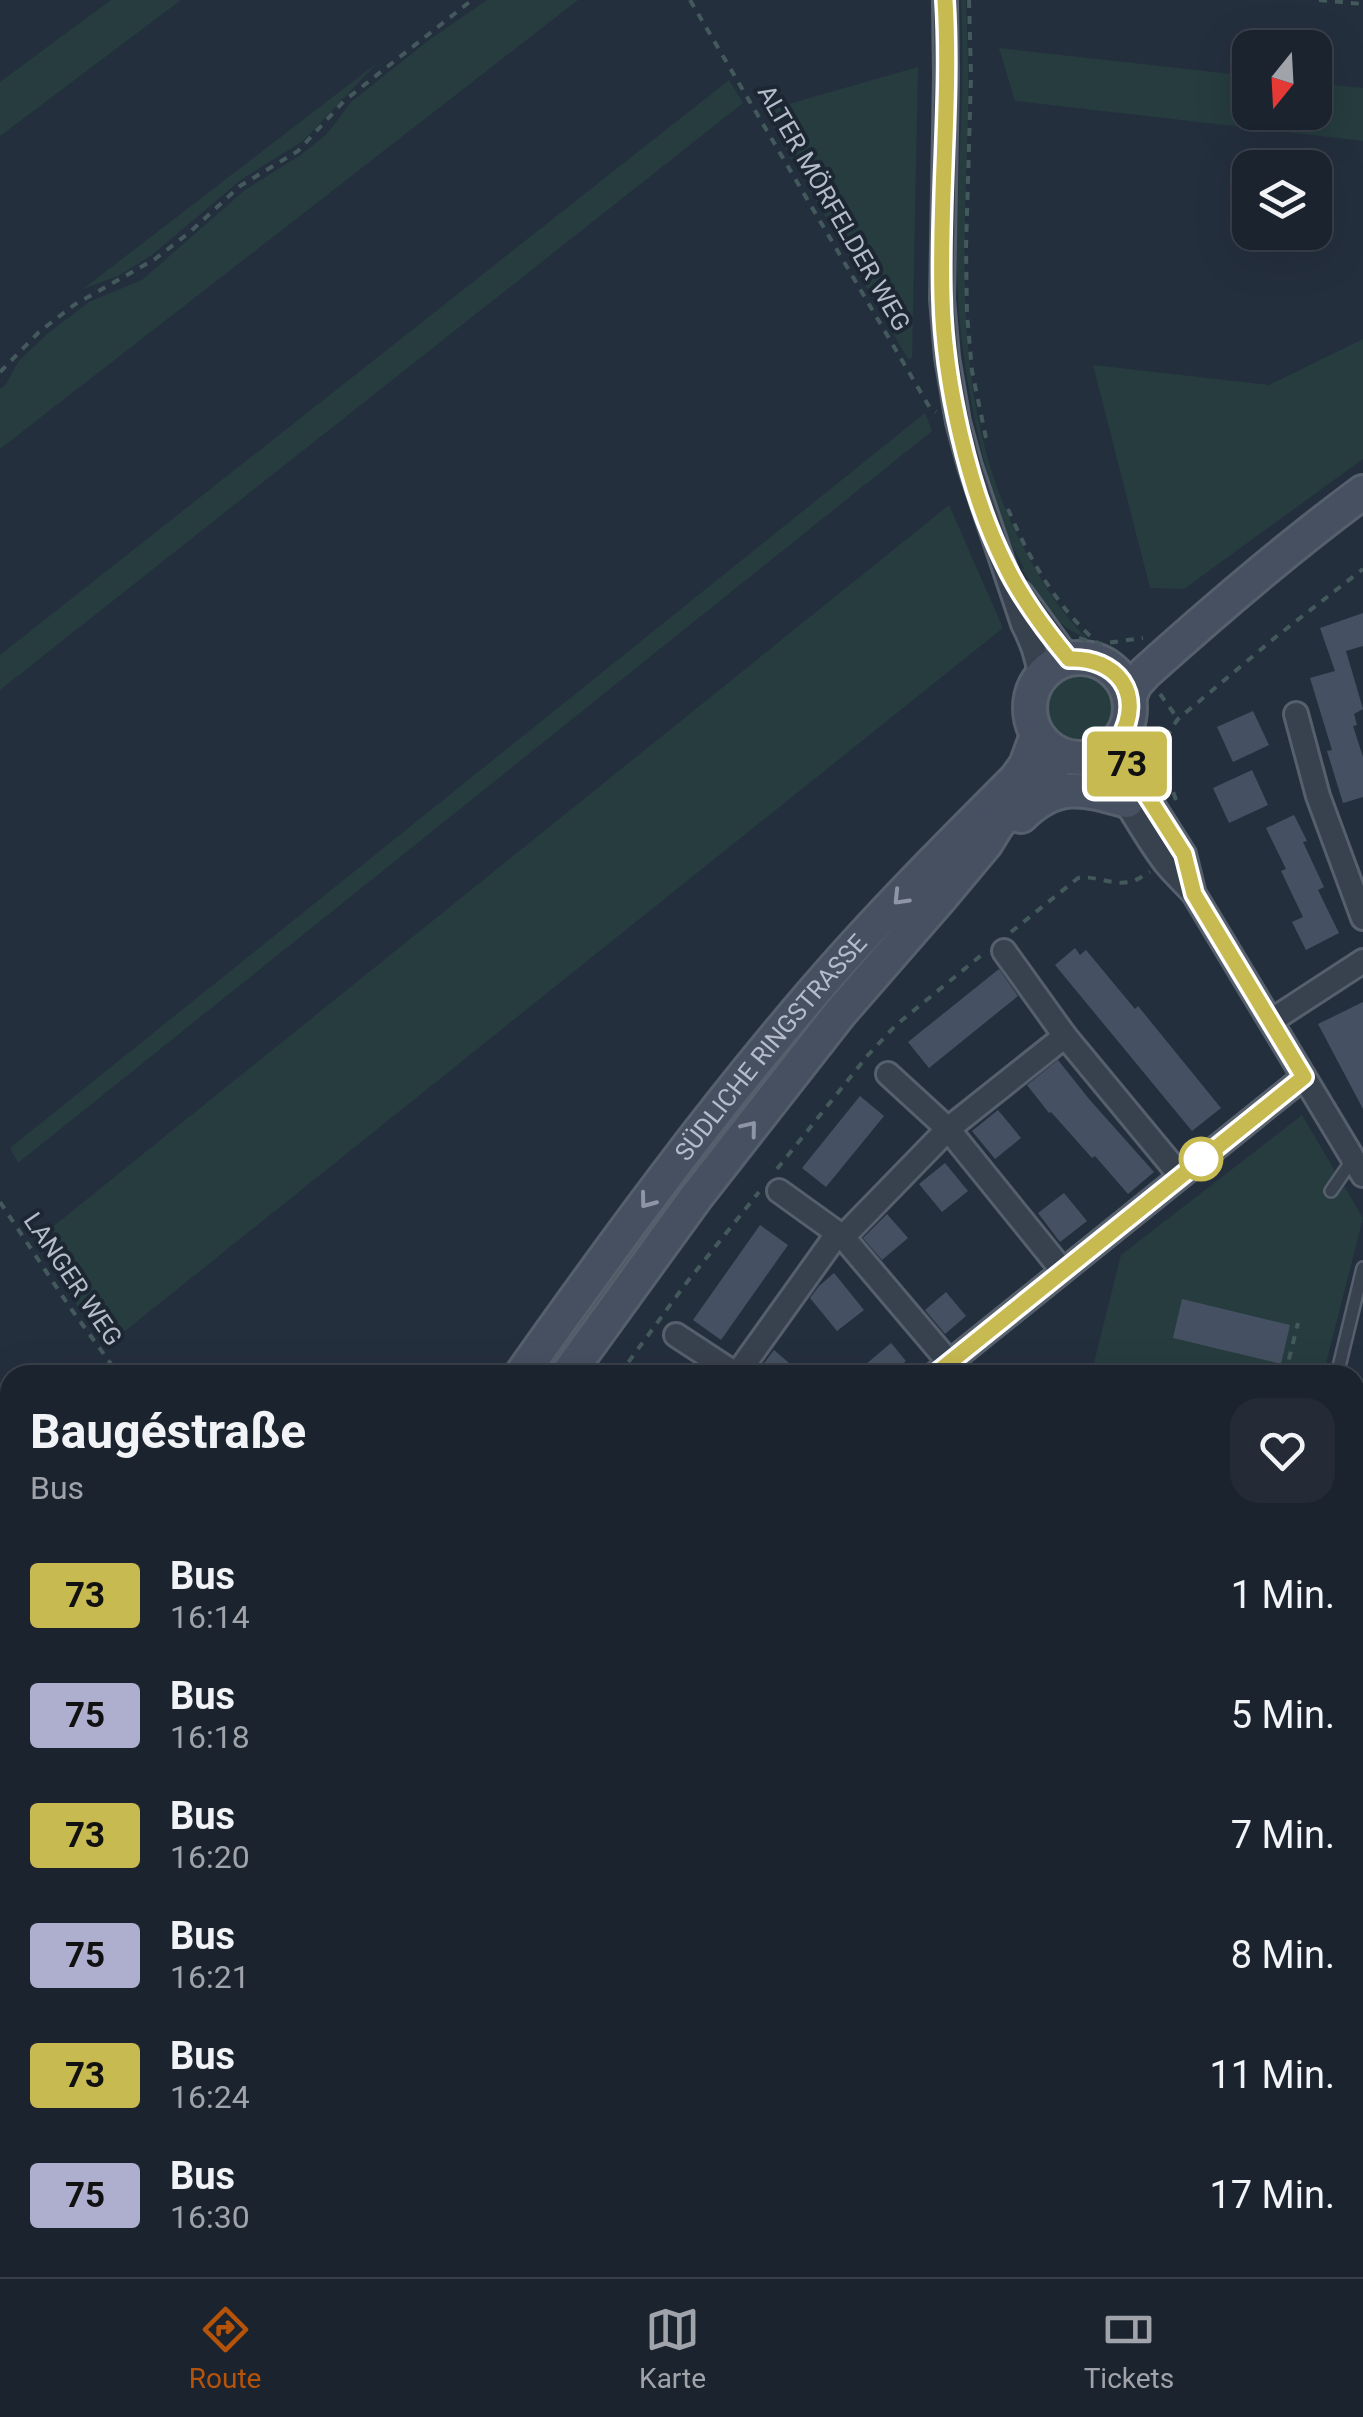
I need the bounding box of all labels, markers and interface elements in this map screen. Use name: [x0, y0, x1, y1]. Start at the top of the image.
north arrow: [1232, 30, 1332, 130]
map controls: [1232, 30, 1332, 250]
street label: ALTER MÖRFELDER WEG: [752, 80, 916, 336]
button: layers: [1232, 150, 1332, 250]
line badge: 73: [1082, 732, 1172, 796]
text: 73: [1107, 744, 1147, 785]
one-way arrow: [894, 886, 912, 905]
street label: SÜDLICHE RINGSTRASSE: [669, 928, 872, 1166]
one-way arrow: [738, 1122, 756, 1140]
unlabelled marker: [1180, 1138, 1222, 1180]
one-way arrow: [642, 1190, 659, 1208]
street label: LANGER WEG: [18, 1207, 128, 1351]
button: heart: [1230, 1398, 1335, 1503]
text: Baugéstraße: [30, 1403, 306, 1460]
text: Bus: [30, 1469, 84, 1507]
text: Bus: [170, 1554, 235, 1598]
text: 1 Min.: [1231, 1573, 1335, 1617]
text: 73: [65, 1575, 105, 1616]
text: 16:14: [170, 1598, 250, 1636]
text: Bus: [170, 1674, 235, 1718]
text: 5 Min.: [1231, 1693, 1335, 1737]
text: 75: [65, 1695, 105, 1736]
text: 16:18: [170, 1718, 250, 1756]
text: Bus: [170, 1794, 235, 1838]
text: 7 Min.: [1231, 1813, 1335, 1857]
text: 73: [65, 1815, 105, 1856]
text: 16:20: [170, 1838, 250, 1876]
text: Bus: [170, 1914, 235, 1958]
text: 8 Min.: [1231, 1933, 1335, 1977]
text: 75: [65, 1935, 105, 1976]
text: 16:21: [170, 1958, 250, 1996]
text: Bus: [170, 2034, 235, 2078]
text: 11 Min.: [1209, 2053, 1335, 2097]
text: 73: [65, 2055, 105, 2096]
text: 16:24: [170, 2078, 250, 2116]
text: Bus: [170, 2154, 235, 2198]
text: 17 Min.: [1209, 2173, 1335, 2217]
text: 75: [65, 2175, 105, 2216]
text: 16:30: [170, 2198, 250, 2236]
tab: Route: [189, 2302, 261, 2395]
tab: Karte: [639, 2302, 706, 2395]
tab: Tickets: [1084, 2302, 1174, 2395]

